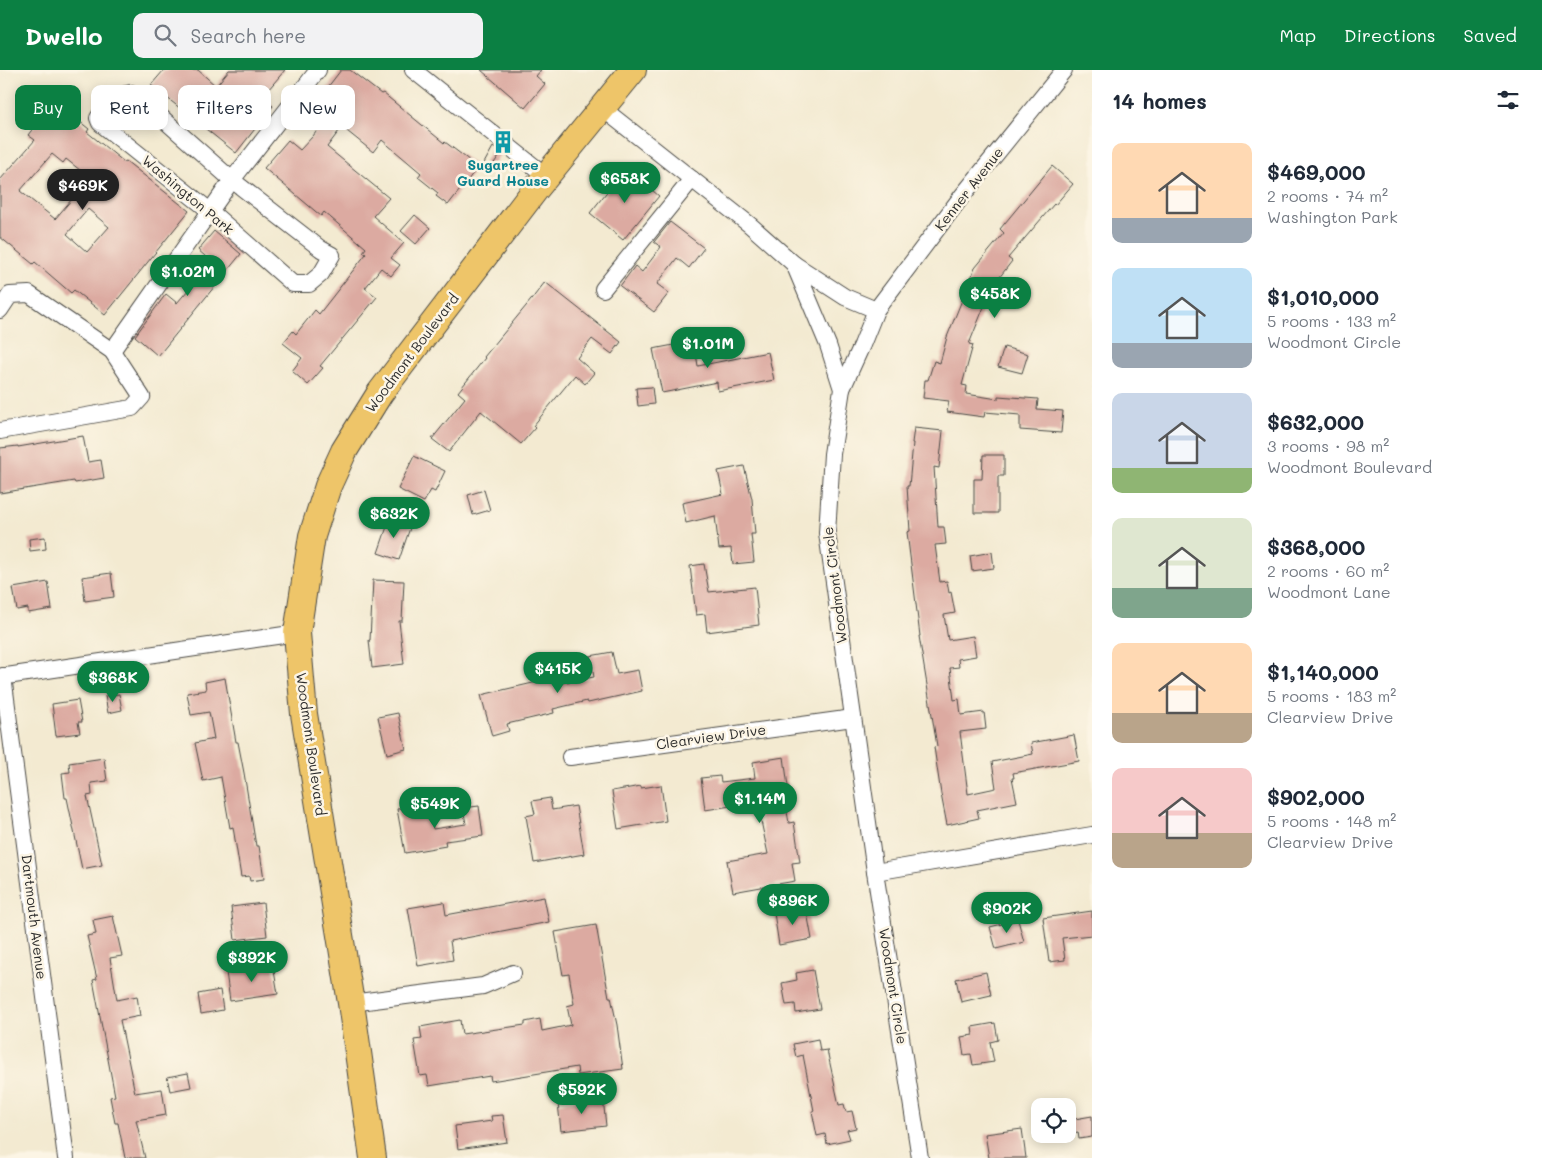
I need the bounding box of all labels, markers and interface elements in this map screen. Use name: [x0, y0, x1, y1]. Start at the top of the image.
search box: [133, 13, 483, 58]
text: Dwello: [25, 20, 103, 51]
icon: search: [151, 21, 179, 49]
text: Search here: [191, 23, 306, 48]
text: Map: [1279, 23, 1316, 47]
text: Directions: [1344, 23, 1436, 47]
text: Saved: [1464, 23, 1517, 47]
chip: Buy: [15, 85, 81, 130]
chip: Rent: [91, 85, 168, 130]
chip: Filters: [178, 85, 271, 130]
chip: New: [281, 85, 355, 130]
icon: filters: [1494, 86, 1522, 114]
text: 14 homes: [1112, 87, 1207, 114]
building icon: Sugartree Guard House: [490, 129, 516, 155]
street label: Kenner Avenue: [930, 143, 1007, 234]
street label: Washington Park: [138, 151, 238, 239]
place label: Sugartree Guard House: [457, 155, 549, 190]
text: $469,000: [1267, 158, 1366, 185]
pin: $658K: [590, 162, 660, 204]
icon: home: [1152, 163, 1212, 223]
text: $658K: [600, 167, 650, 188]
pin: $469K: [48, 168, 118, 211]
text: $469K: [58, 174, 108, 195]
text: 2 rooms · 74 m²: [1267, 185, 1388, 206]
text: Washington Park: [1267, 206, 1398, 227]
pin: $1.02M: [147, 254, 229, 297]
text: $1.02M: [161, 260, 215, 281]
pin: $458K: [960, 276, 1030, 319]
text: $458K: [970, 282, 1020, 303]
text: $1,010,000: [1267, 283, 1379, 310]
icon: home: [1152, 288, 1212, 348]
street label: Woodmont Boulevard: [361, 289, 463, 416]
text: 5 rooms · 133 m²: [1267, 310, 1396, 331]
pin: $1.01M: [667, 326, 749, 369]
text: Woodmont Circle: [1267, 331, 1401, 352]
text: $1.01M: [682, 332, 734, 353]
text: $632,000: [1267, 408, 1364, 435]
icon: home: [1152, 413, 1212, 473]
text: 3 rooms · 98 m²: [1267, 435, 1389, 456]
text: Woodmont Boulevard: [1267, 456, 1432, 477]
pin: $632K: [359, 496, 429, 539]
text: $632K: [370, 502, 418, 523]
street label: Woodmont Circle: [818, 526, 851, 644]
text: $368,000: [1267, 533, 1365, 560]
icon: home: [1152, 538, 1212, 598]
text: 2 rooms · 60 m²: [1267, 560, 1389, 581]
text: Woodmont Lane: [1267, 581, 1391, 602]
pin: $415K: [523, 652, 593, 694]
text: $415K: [535, 657, 582, 678]
text: $1,140,000: [1267, 658, 1379, 685]
pin: $368K: [78, 660, 148, 703]
icon: home: [1152, 663, 1212, 723]
text: $368K: [88, 666, 138, 687]
street label: Woodmont Boulevard: [292, 671, 331, 817]
text: 5 rooms · 183 m²: [1267, 685, 1396, 706]
text: Clearview Drive: [1267, 706, 1393, 727]
street label: Clearview Drive: [655, 719, 767, 754]
pin: $1.14M: [719, 782, 801, 824]
text: $902,000: [1267, 783, 1365, 810]
pin: $549K: [400, 786, 470, 829]
text: $1.14M: [734, 787, 786, 808]
icon: home: [1152, 788, 1212, 848]
text: $549K: [410, 792, 460, 813]
text: 5 rooms · 148 m²: [1267, 810, 1396, 831]
text: Clearview Drive: [1267, 831, 1393, 852]
street label: Dartmouth Avenue: [17, 853, 52, 980]
pin: $896K: [758, 884, 828, 926]
text: $896K: [768, 889, 818, 910]
pin: $902K: [972, 892, 1042, 934]
text: $902K: [982, 897, 1032, 918]
street label: Woodmont Circle: [875, 926, 912, 1045]
pin: $392K: [217, 940, 287, 983]
text: $392K: [228, 946, 276, 967]
pin: $592K: [547, 1072, 617, 1115]
text: $592K: [558, 1078, 606, 1099]
map controls: [1031, 1098, 1076, 1143]
button: locate: [1031, 1098, 1076, 1143]

